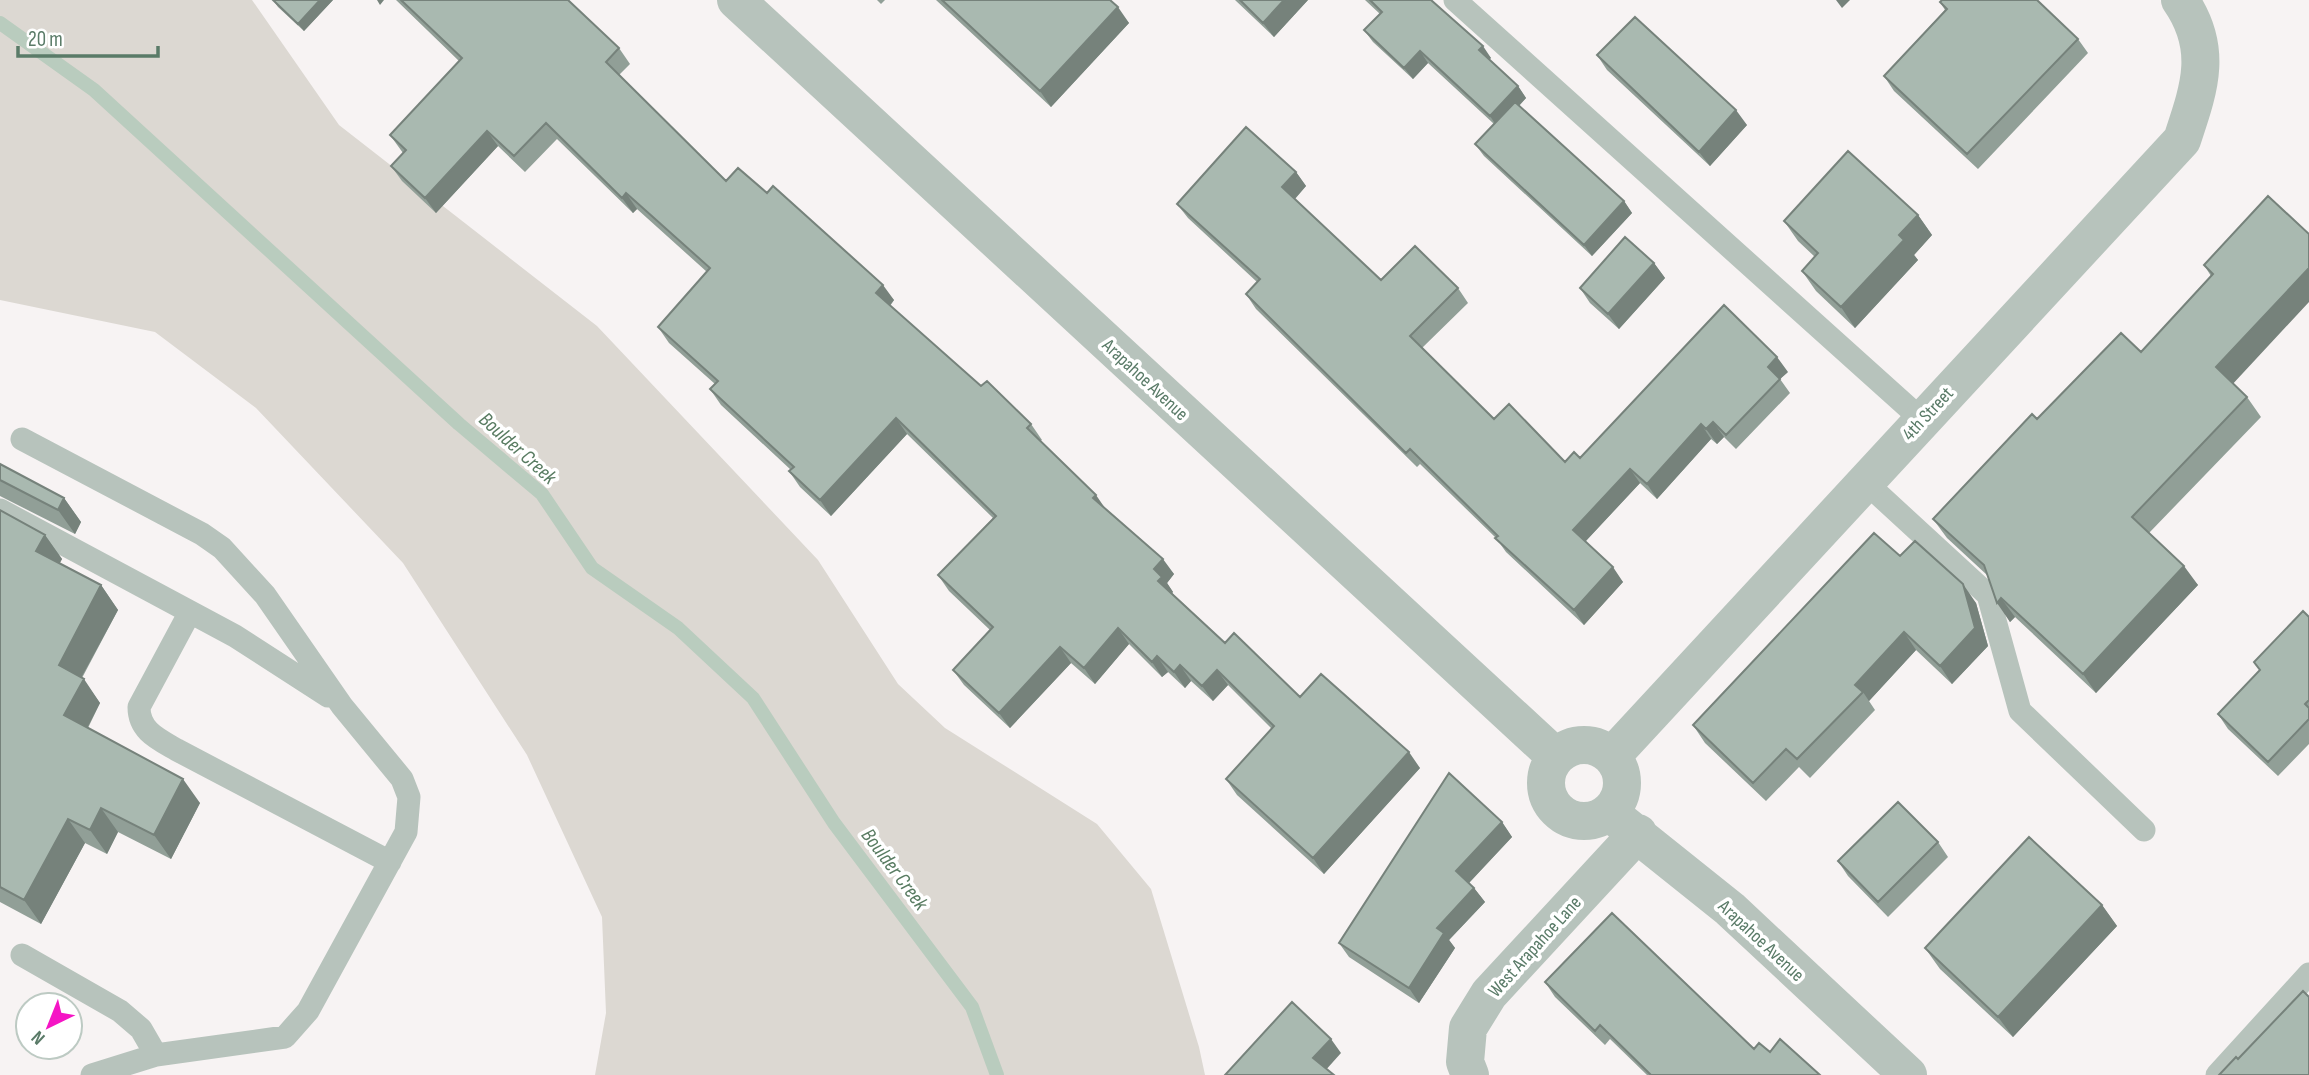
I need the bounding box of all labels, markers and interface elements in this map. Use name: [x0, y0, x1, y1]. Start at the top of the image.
scale bar: [18, 14, 158, 58]
text: 20 m: [28, 27, 63, 52]
street label: Arapahoe Avenue: [1096, 334, 1193, 426]
street label: 4th Street: [1898, 382, 1959, 446]
water label: Boulder Creek: [474, 407, 562, 490]
water label: Boulder Creek: [856, 824, 934, 916]
street label: West Arapahoe Lane: [1484, 892, 1587, 1002]
street label: Arapahoe Avenue: [1712, 895, 1809, 987]
north arrow: [14, 991, 84, 1061]
text: N: [27, 1025, 50, 1049]

